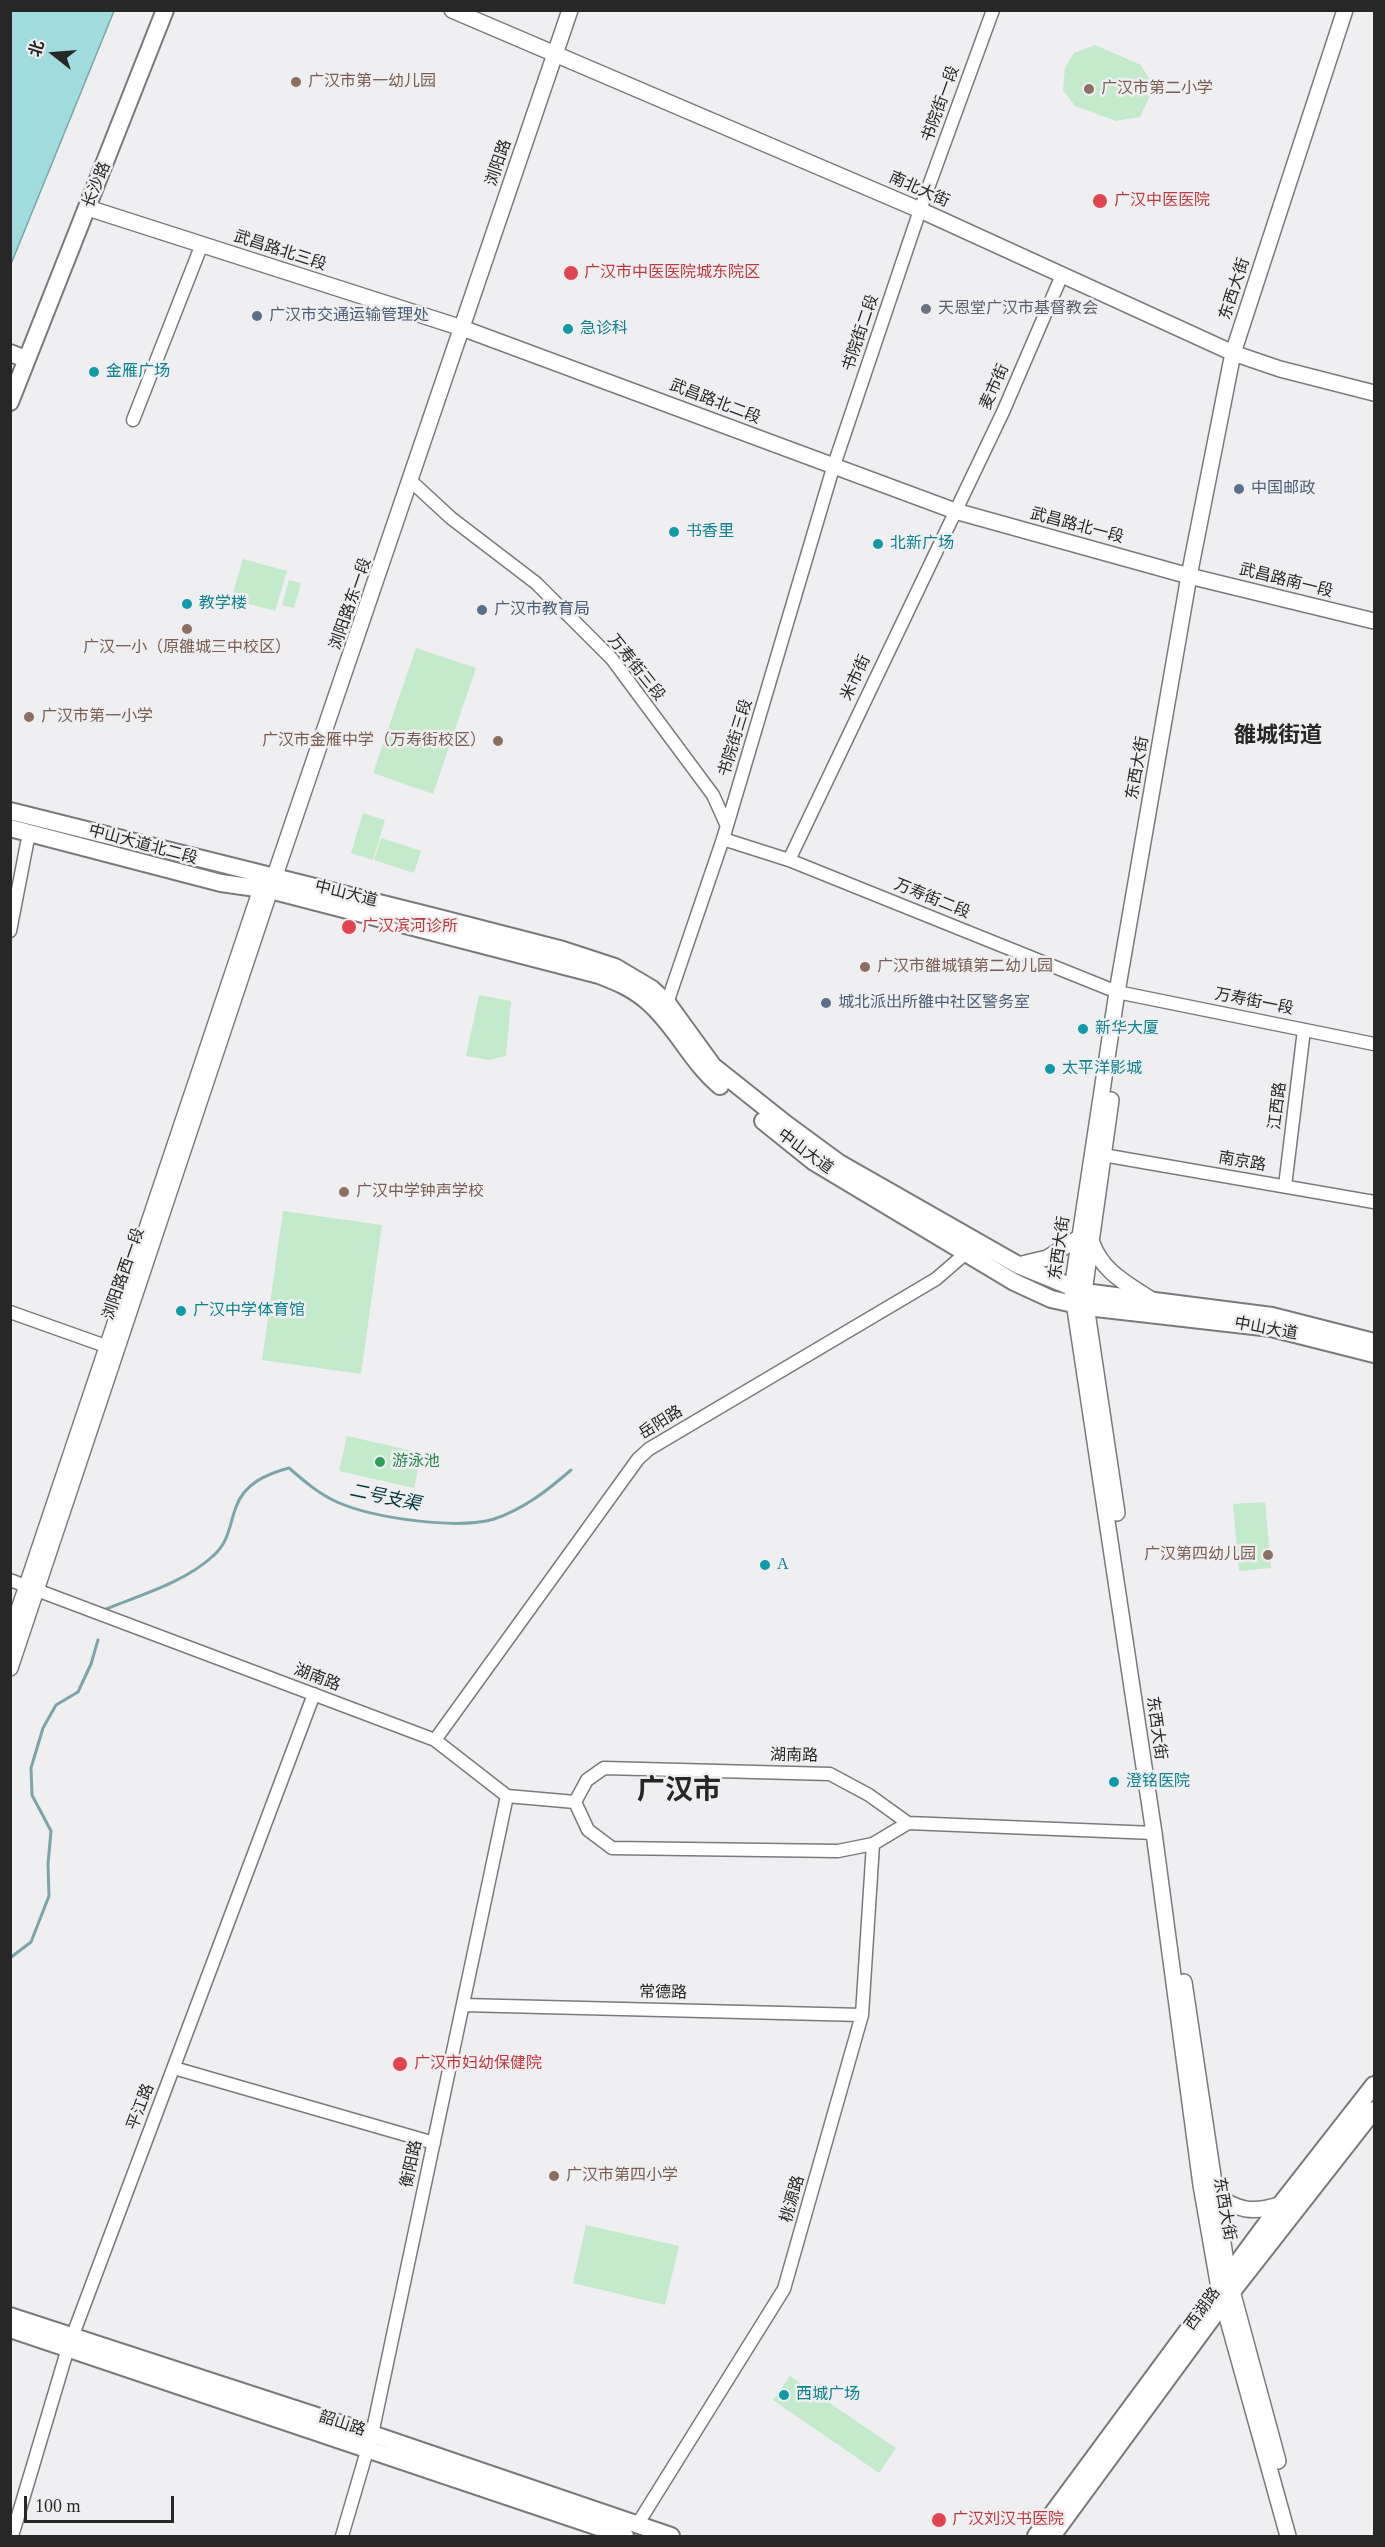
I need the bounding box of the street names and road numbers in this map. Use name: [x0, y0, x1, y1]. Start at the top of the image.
street label: 书院街一段: [918, 63, 964, 145]
street label: 浏阳路: [482, 137, 516, 189]
street label: 长沙路: [79, 159, 115, 211]
street label: 南北大街: [886, 168, 952, 212]
street label: 武昌路北三段: [231, 227, 329, 275]
street label: 东西大街: [1216, 256, 1254, 322]
street label: 书院街二段: [839, 292, 883, 374]
street label: 麦市街: [976, 361, 1014, 413]
street label: 武昌路北二段: [667, 376, 763, 428]
street label: 武昌路北一段: [1028, 504, 1126, 548]
street label: 浏阳路东一段: [326, 555, 376, 653]
street label: 武昌路南一段: [1237, 560, 1335, 602]
street label: 万寿街三段: [603, 631, 669, 705]
street label: 米市街: [837, 652, 875, 704]
street label: 书院街三段: [715, 697, 757, 779]
street label: 东西大街: [1123, 735, 1153, 801]
street label: 中山大道北二段: [86, 821, 200, 869]
street label: 万寿街二段: [891, 875, 973, 923]
street label: 中山大道: [313, 877, 379, 911]
street label: 万寿街一段: [1213, 985, 1295, 1019]
street label: 江西路: [1266, 1081, 1290, 1131]
street label: 中山大道: [773, 1125, 837, 1179]
street label: 南京路: [1217, 1148, 1267, 1176]
street label: 东西大街: [1046, 1215, 1074, 1281]
street label: 浏阳路西一段: [99, 1225, 149, 1323]
street label: 中山大道: [1233, 1314, 1299, 1344]
street label: 岳阳路: [636, 1402, 686, 1444]
street label: 湖南路: [291, 1660, 343, 1696]
street label: 东西大街: [1142, 1695, 1170, 1761]
street label: 湖南路: [770, 1746, 818, 1766]
street label: 常德路: [639, 1983, 687, 2003]
street label: 平江路: [123, 2081, 159, 2133]
street label: 衡阳路: [398, 2139, 426, 2189]
street label: 桃源路: [777, 2173, 809, 2225]
street label: 东西大街: [1209, 2176, 1239, 2242]
street label: 西湖路: [1181, 2284, 1225, 2334]
street label: 韶山路: [316, 2407, 368, 2441]

